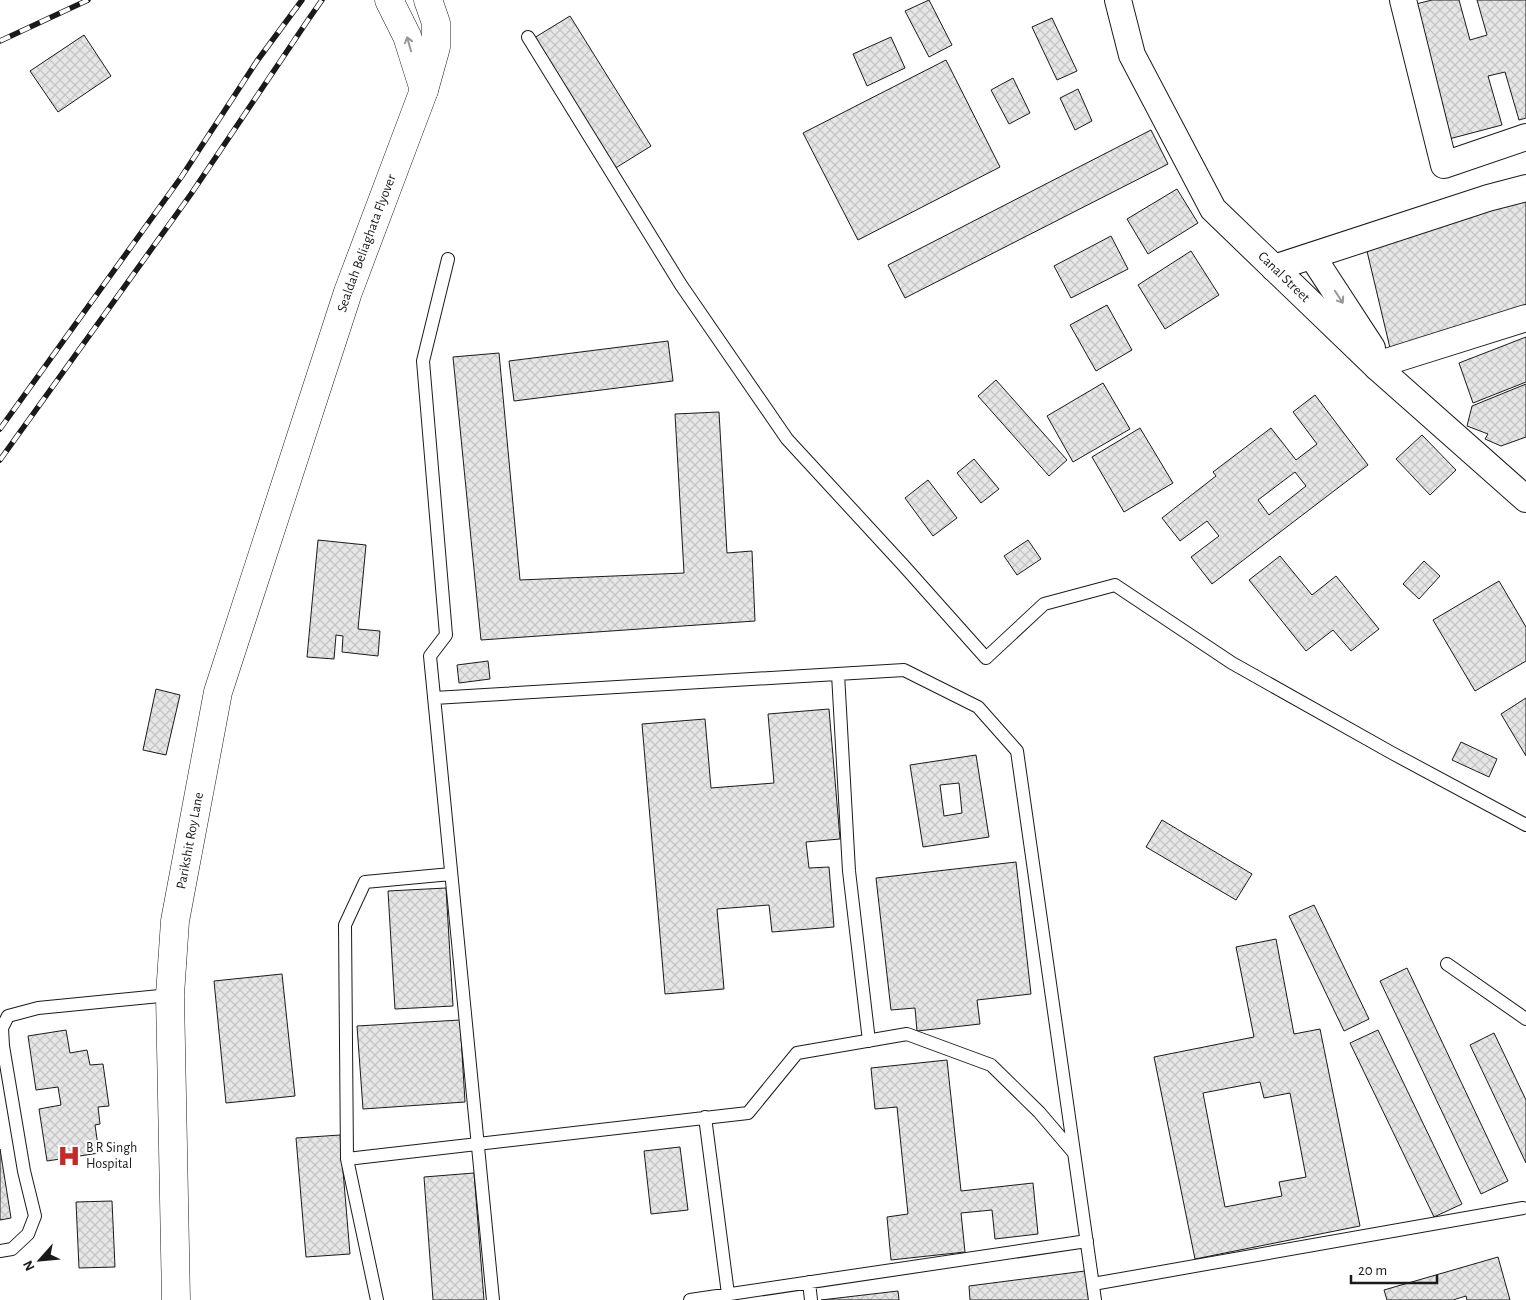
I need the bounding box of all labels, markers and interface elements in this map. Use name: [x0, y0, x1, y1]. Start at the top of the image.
one-way arrow: [404, 36, 414, 52]
street label: Sealdah Beliaghata Flyover: [335, 172, 399, 314]
street label: Canal Street: [1255, 249, 1313, 306]
one-way arrow: [1333, 290, 1344, 304]
street label: Parikshit Roy Lane: [174, 791, 206, 890]
place label: B R Singh Hospital: [86, 1141, 137, 1171]
hospital icon: B R Singh Hospital: [56, 1143, 82, 1169]
north arrow: [15, 1235, 65, 1285]
scale bar: [1351, 1252, 1437, 1284]
text: N: [21, 1258, 38, 1273]
text: 20 m: [1358, 1263, 1387, 1278]

